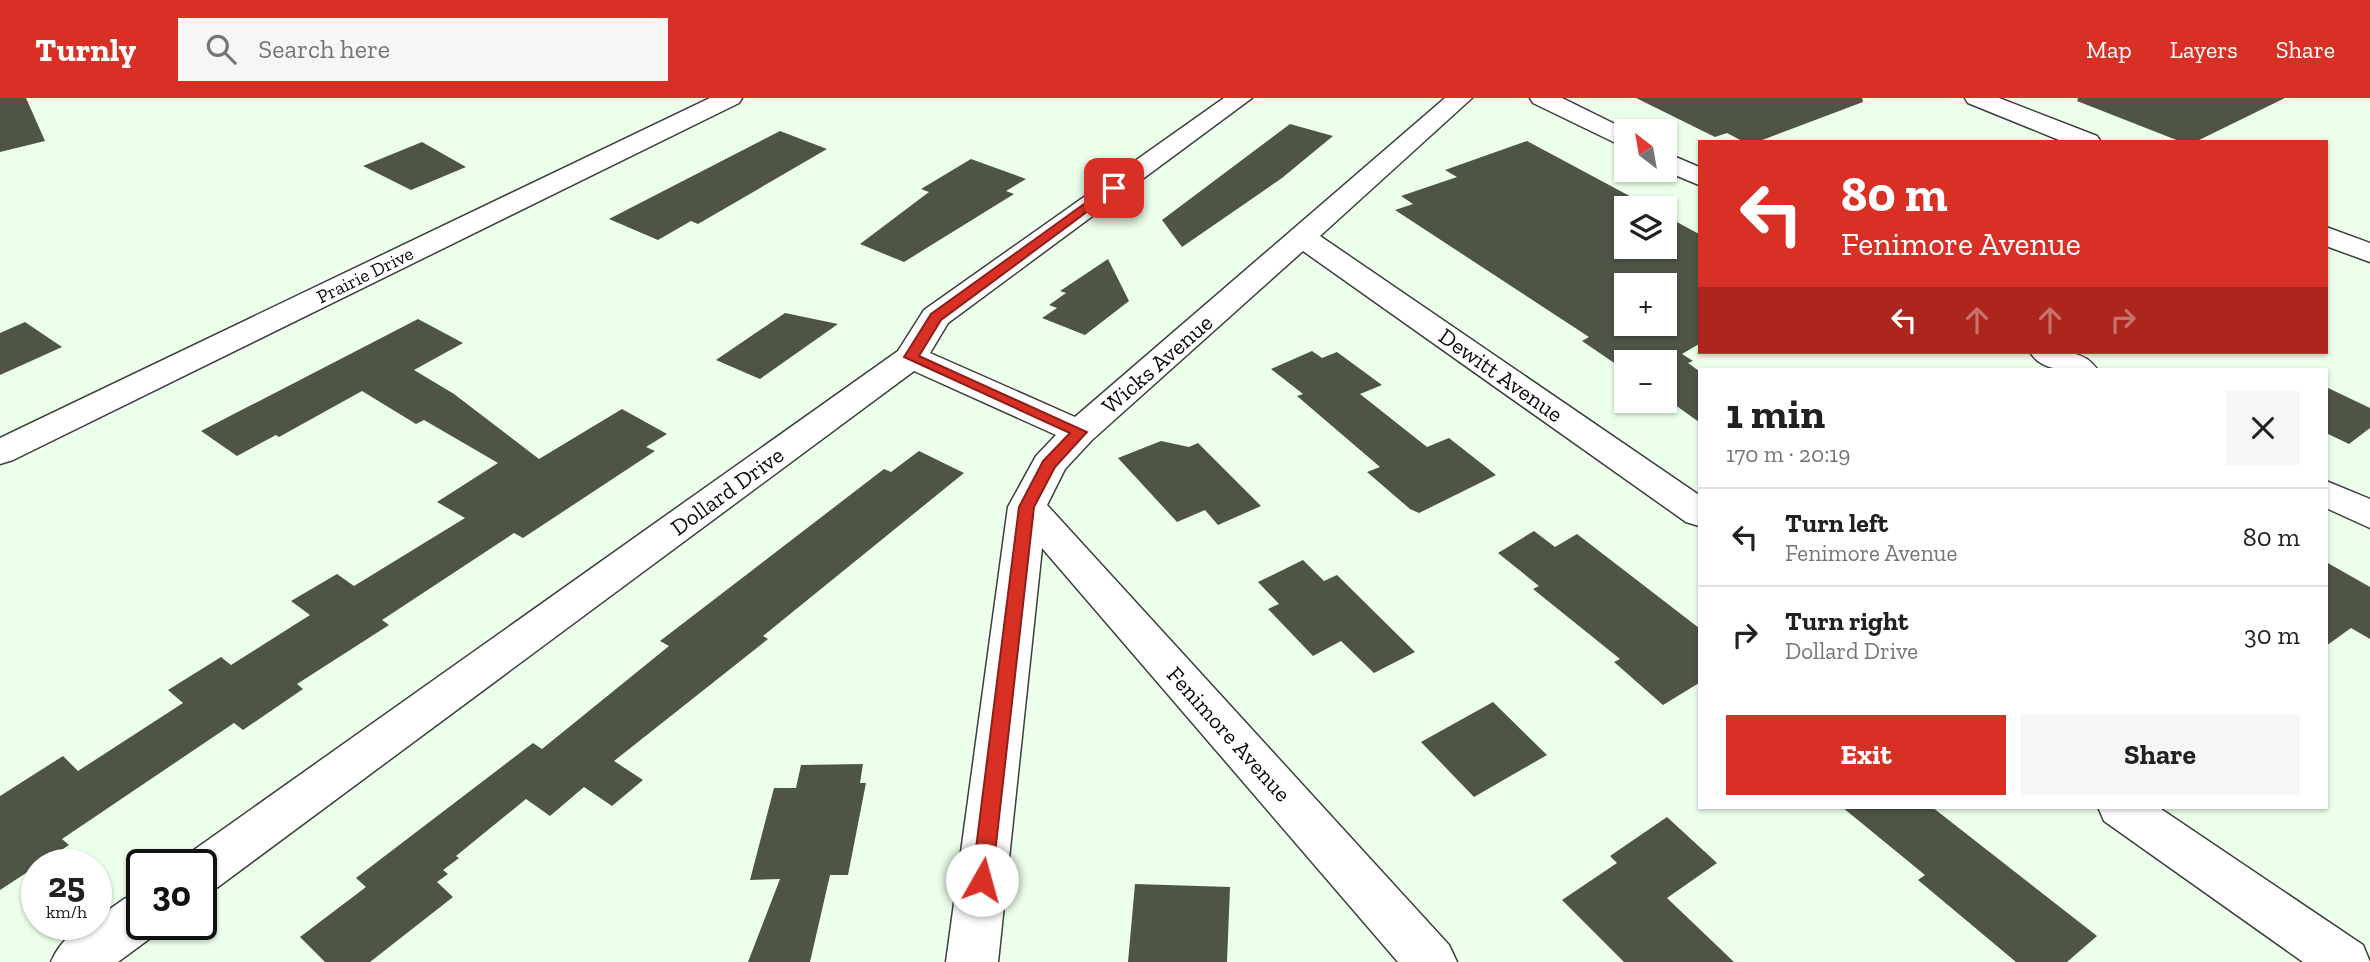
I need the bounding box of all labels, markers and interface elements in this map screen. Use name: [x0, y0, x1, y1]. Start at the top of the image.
search box: [178, 18, 668, 81]
text: Turnly: [35, 30, 136, 69]
icon: search: [202, 30, 240, 68]
text: Search here: [258, 33, 390, 65]
text: Map: [2086, 35, 2132, 64]
text: Layers: [2170, 35, 2238, 64]
text: Share: [2276, 35, 2335, 64]
north arrow: [1614, 119, 1676, 182]
map controls: [1614, 119, 1677, 413]
pin: [1084, 158, 1144, 218]
text: 80 m: [1841, 165, 1948, 224]
icon: left: [1726, 168, 1817, 259]
icon: arrive: [1095, 169, 1133, 207]
button: layers: [1614, 196, 1677, 259]
text: Fenimore Avenue: [1841, 225, 2081, 263]
street label: Prairie Drive: [313, 242, 417, 308]
button: +: [1614, 273, 1677, 336]
icon: left: [1885, 301, 1923, 339]
icon: ahead: [1958, 301, 1996, 339]
icon: ahead: [2031, 301, 2069, 339]
icon: right: [2104, 301, 2142, 339]
street label: Wicks Avenue: [1096, 308, 1218, 420]
street label: Dewitt Avenue: [1433, 322, 1569, 428]
button: −: [1614, 350, 1677, 413]
text: 1 min: [1726, 388, 1825, 439]
button: close: [2226, 391, 2300, 465]
text: 170 m · 20:19: [1726, 440, 1850, 468]
street label: Dollard Drive: [665, 441, 789, 541]
text: Turn left: [1785, 507, 1888, 539]
icon: left: [1726, 518, 1764, 556]
text: 80 m: [2243, 521, 2300, 553]
text: Fenimore Avenue: [1785, 539, 1957, 567]
text: Turn right: [1785, 605, 1908, 637]
icon: right: [1726, 616, 1764, 654]
text: 30 m: [2244, 619, 2300, 651]
text: Dollard Drive: [1785, 637, 1918, 665]
street label: Fenimore Avenue: [1161, 661, 1297, 807]
button: Exit: [1726, 715, 2006, 795]
button: Share: [2020, 715, 2300, 795]
position arrow: [945, 843, 1019, 917]
speed limit sign: 30: [126, 849, 217, 940]
text: 25: [48, 864, 85, 906]
text: km/h: [46, 901, 87, 923]

